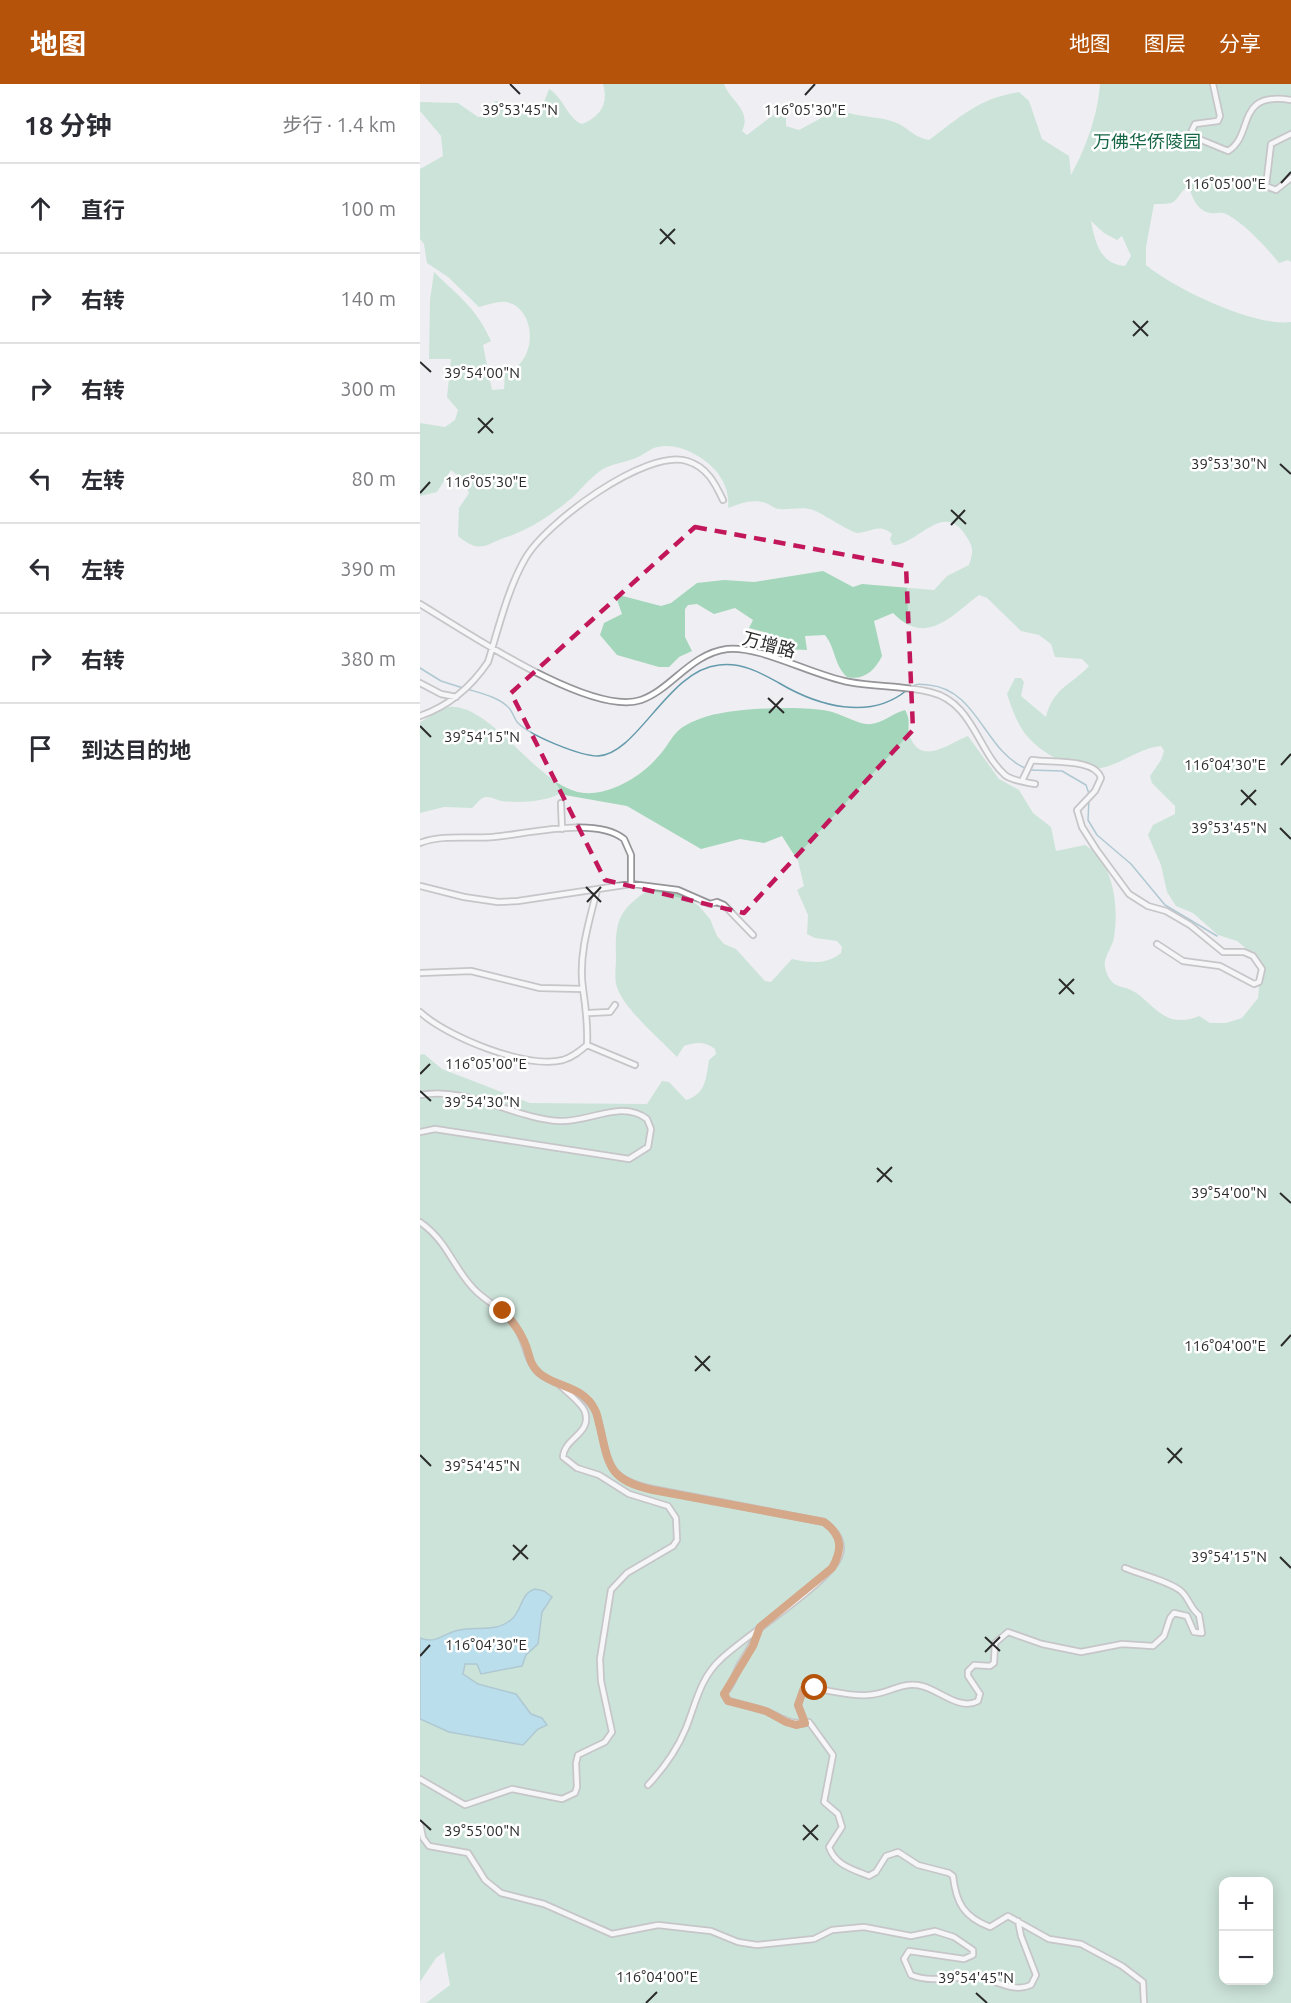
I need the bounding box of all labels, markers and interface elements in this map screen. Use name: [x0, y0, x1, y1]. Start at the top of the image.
text: 地图: [30, 28, 86, 59]
text: 地图: [1069, 31, 1111, 55]
text: 图层: [1144, 31, 1186, 55]
text: 分享: [1219, 31, 1261, 55]
text: 39°53'45"N: [482, 101, 558, 118]
text: 116°05'30"E: [764, 101, 846, 118]
text: 18 分钟: [24, 111, 112, 140]
text: 步行 · 1.4 km: [283, 113, 396, 136]
park label: 万佛华侨陵园: [1093, 131, 1201, 151]
text: 116°05'00"E: [1184, 175, 1266, 192]
icon: ahead: [24, 192, 57, 225]
text: 直行: [81, 197, 125, 222]
text: 100 m: [340, 197, 396, 220]
icon: right: [24, 282, 57, 315]
text: 右转: [81, 287, 125, 312]
text: 140 m: [340, 287, 396, 310]
text: 39°54'00"N: [444, 364, 520, 381]
icon: right: [24, 372, 57, 405]
text: 右转: [81, 377, 125, 402]
text: 300 m: [340, 377, 396, 400]
text: 39°53'30"N: [1191, 455, 1267, 472]
icon: left: [24, 462, 57, 495]
text: 左转: [81, 467, 125, 492]
text: 80 m: [352, 467, 396, 490]
text: 116°05'30"E: [445, 473, 527, 490]
icon: left: [24, 552, 57, 585]
text: 左转: [81, 557, 125, 582]
text: 390 m: [340, 557, 396, 580]
street label: 万增路: [741, 627, 798, 661]
icon: right: [24, 642, 57, 675]
text: 右转: [81, 647, 125, 672]
text: 380 m: [340, 647, 396, 670]
text: 39°54'15"N: [444, 728, 520, 745]
icon: arrive: [24, 732, 57, 765]
text: 到达目的地: [81, 737, 191, 762]
text: 116°04'30"E: [1184, 756, 1266, 773]
text: 39°53'45"N: [1191, 819, 1267, 836]
text: 116°05'00"E: [445, 1055, 527, 1072]
text: 39°54'30"N: [444, 1093, 520, 1110]
text: 39°54'00"N: [1191, 1184, 1267, 1201]
route end: [489, 1297, 515, 1323]
text: 116°04'00"E: [1184, 1337, 1266, 1354]
text: 39°54'45"N: [444, 1457, 520, 1474]
text: 39°54'15"N: [1191, 1548, 1267, 1565]
text: 116°04'30"E: [445, 1636, 527, 1653]
route start: [801, 1674, 827, 1700]
text: 39°55'00"N: [444, 1822, 520, 1839]
map controls: [1219, 1877, 1273, 1985]
button: +: [1219, 1877, 1273, 1931]
button: −: [1219, 1931, 1273, 1985]
text: 116°04'00"E: [616, 1968, 698, 1985]
text: 39°54'45"N: [938, 1969, 1014, 1986]

